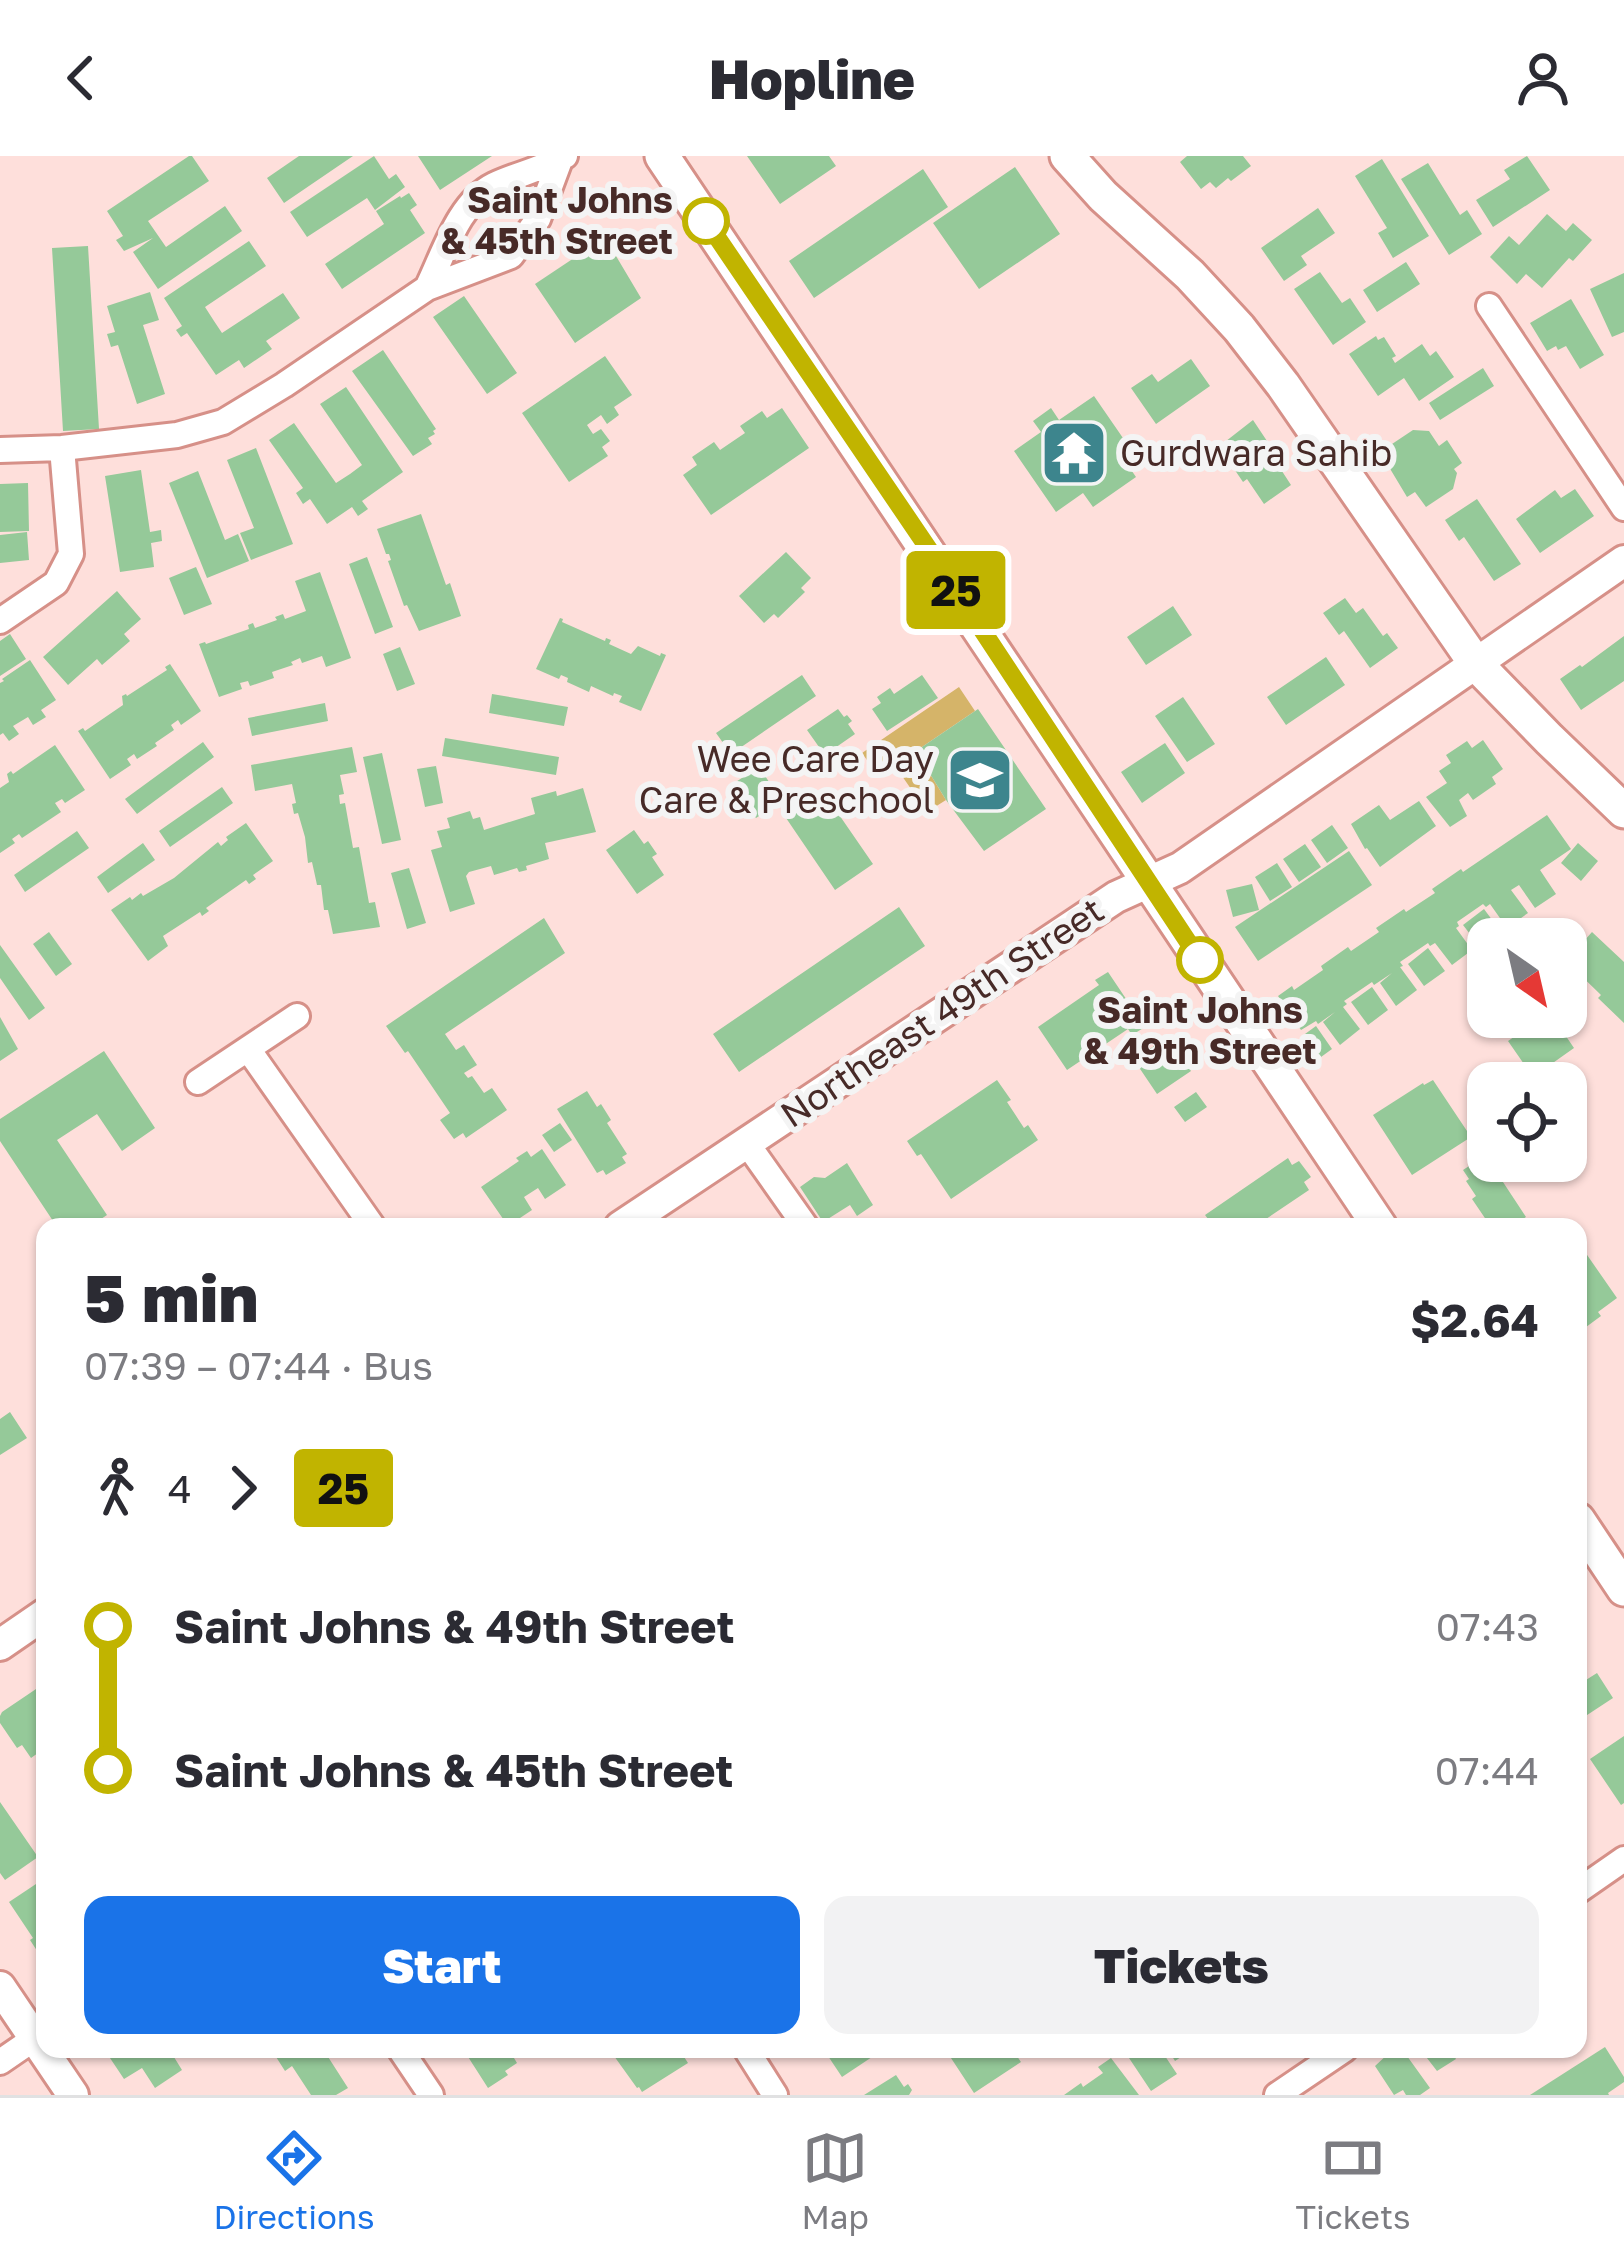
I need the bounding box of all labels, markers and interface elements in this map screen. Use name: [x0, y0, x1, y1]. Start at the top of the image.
icon: back: [48, 45, 114, 111]
icon: person: [1510, 45, 1576, 111]
text: Hopline: [709, 46, 915, 111]
place label: Saint Johns & 45th Street: [440, 178, 673, 262]
marker: Saint Johns & 45th Street: [684, 199, 728, 243]
temple icon: Gurdwara Sahib: [1039, 418, 1109, 488]
place label: Gurdwara Sahib: [1120, 431, 1392, 474]
line badge: 25: [902, 551, 1010, 629]
text: 25: [930, 565, 982, 615]
place label: Wee Care Day Care & Preschool: [639, 737, 934, 821]
school or university icon: Wee Care Day Care & Preschool: [945, 745, 1015, 815]
street label: Northeast 49th Street: [772, 888, 1111, 1136]
north arrow: [1467, 918, 1587, 1038]
map controls: [1467, 918, 1587, 1182]
marker: Saint Johns & 49th Street: [1178, 938, 1222, 982]
place label: Saint Johns & 49th Street: [1083, 988, 1317, 1072]
button: locate: [1467, 1062, 1587, 1182]
text: 5 min: [84, 1257, 258, 1337]
text: $2.64: [1410, 1293, 1539, 1347]
text: 07:39 – 07:44 · Bus: [84, 1342, 433, 1389]
icon: walk: [84, 1455, 150, 1521]
icon: forward: [210, 1455, 276, 1521]
text: 25: [318, 1463, 369, 1513]
text: 4: [168, 1465, 192, 1512]
text: Saint Johns & 49th Street: [174, 1599, 734, 1653]
text: 07:43: [1436, 1603, 1539, 1650]
text: Saint Johns & 45th Street: [174, 1743, 733, 1797]
text: 07:44: [1435, 1747, 1539, 1794]
button: Start: [84, 1896, 800, 2034]
button: Tickets: [824, 1896, 1539, 2034]
tab: Directions: [213, 2125, 375, 2236]
tab: Map: [801, 2125, 869, 2236]
tab: Tickets: [1295, 2125, 1411, 2236]

